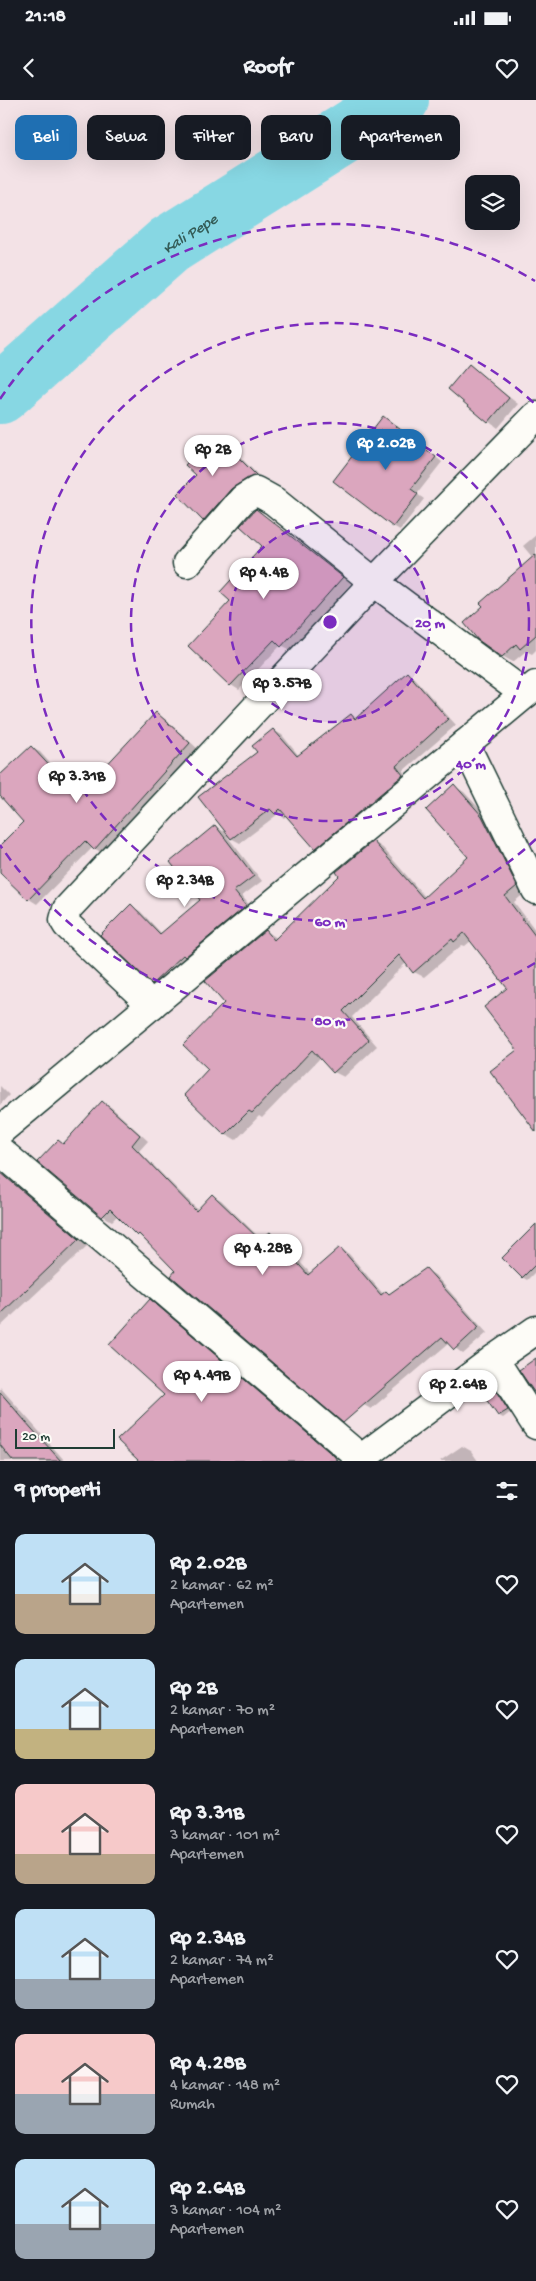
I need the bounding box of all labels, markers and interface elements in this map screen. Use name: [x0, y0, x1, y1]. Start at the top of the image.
text: 21:18: [25, 6, 66, 29]
icon: back: [15, 54, 43, 82]
icon: heart: [493, 54, 521, 82]
text: Roofr: [244, 55, 292, 81]
chip: Beli: [15, 115, 77, 160]
chip: Sewa: [87, 115, 165, 160]
chip: Filter: [175, 115, 251, 160]
chip: Baru: [261, 115, 331, 160]
chip: Apartemen: [341, 115, 460, 160]
map controls: [465, 175, 520, 230]
button: layers: [465, 175, 520, 230]
water label: Kali Pepe: [160, 210, 223, 259]
pin: Rp 2.02B: [334, 428, 438, 471]
pin: Rp 2B: [178, 434, 248, 477]
text: Rp 2.02B: [357, 435, 415, 454]
text: Rp 2B: [195, 441, 231, 460]
pin: Rp 4.4B: [218, 558, 310, 600]
text: Rp 4.4B: [240, 564, 288, 583]
centre of rings: [321, 613, 339, 631]
text: 20 m: [415, 615, 445, 633]
pin: Rp 3.57B: [230, 668, 334, 711]
text: Rp 3.57B: [253, 675, 311, 694]
text: 40 m: [455, 756, 486, 774]
pin: Rp 3.31B: [25, 762, 129, 804]
text: Rp 3.31B: [49, 768, 105, 787]
pin: Rp 2.34B: [133, 866, 237, 908]
text: Rp 2.34B: [157, 872, 213, 891]
text: 60 m: [315, 914, 346, 932]
text: 80 m: [315, 1013, 346, 1031]
pin: Rp 4.28B: [211, 1234, 315, 1276]
text: Rp 4.28B: [234, 1240, 292, 1259]
pin: Rp 4.49B: [150, 1360, 254, 1403]
text: Rp 4.49B: [174, 1367, 230, 1386]
pin: Rp 2.64B: [406, 1370, 510, 1412]
text: Rp 2.64B: [430, 1376, 486, 1395]
scale bar: [15, 1426, 115, 1449]
text: 20 m: [22, 1429, 50, 1446]
icon: filters: [493, 1477, 521, 1505]
text: 9 properti: [15, 1479, 101, 1504]
text: Rp 2.02B: [170, 1552, 246, 1577]
icon: home: [55, 1554, 115, 1614]
icon: heart: [493, 1570, 521, 1598]
text: 2 kamar · 62 m²: [170, 1577, 274, 1596]
text: Apartemen: [170, 1596, 244, 1615]
text: Rp 2B: [170, 1677, 217, 1702]
icon: home: [55, 1679, 115, 1739]
icon: heart: [493, 1695, 521, 1723]
text: 2 kamar · 70 m²: [170, 1702, 275, 1721]
text: Apartemen: [170, 1721, 244, 1740]
text: Rp 3.31B: [170, 1802, 244, 1827]
icon: home: [55, 1804, 115, 1864]
icon: heart: [493, 1820, 521, 1848]
text: 3 kamar · 101 m²: [170, 1827, 280, 1846]
text: Apartemen: [170, 1846, 244, 1865]
text: Rp 2.34B: [170, 1927, 245, 1952]
icon: home: [55, 1929, 115, 1989]
icon: heart: [493, 1945, 521, 1973]
text: 2 kamar · 74 m²: [170, 1952, 274, 1971]
text: Apartemen: [170, 1971, 244, 1990]
text: Rp 4.28B: [170, 2052, 245, 2077]
icon: home: [55, 2054, 115, 2114]
icon: heart: [493, 2070, 521, 2098]
text: 4 kamar · 148 m²: [170, 2077, 280, 2096]
text: Rumah: [170, 2096, 215, 2115]
text: Rp 2.64B: [170, 2177, 245, 2202]
icon: home: [55, 2179, 115, 2239]
icon: heart: [493, 2195, 521, 2223]
text: 3 kamar · 104 m²: [170, 2202, 281, 2221]
text: Apartemen: [170, 2221, 244, 2240]

